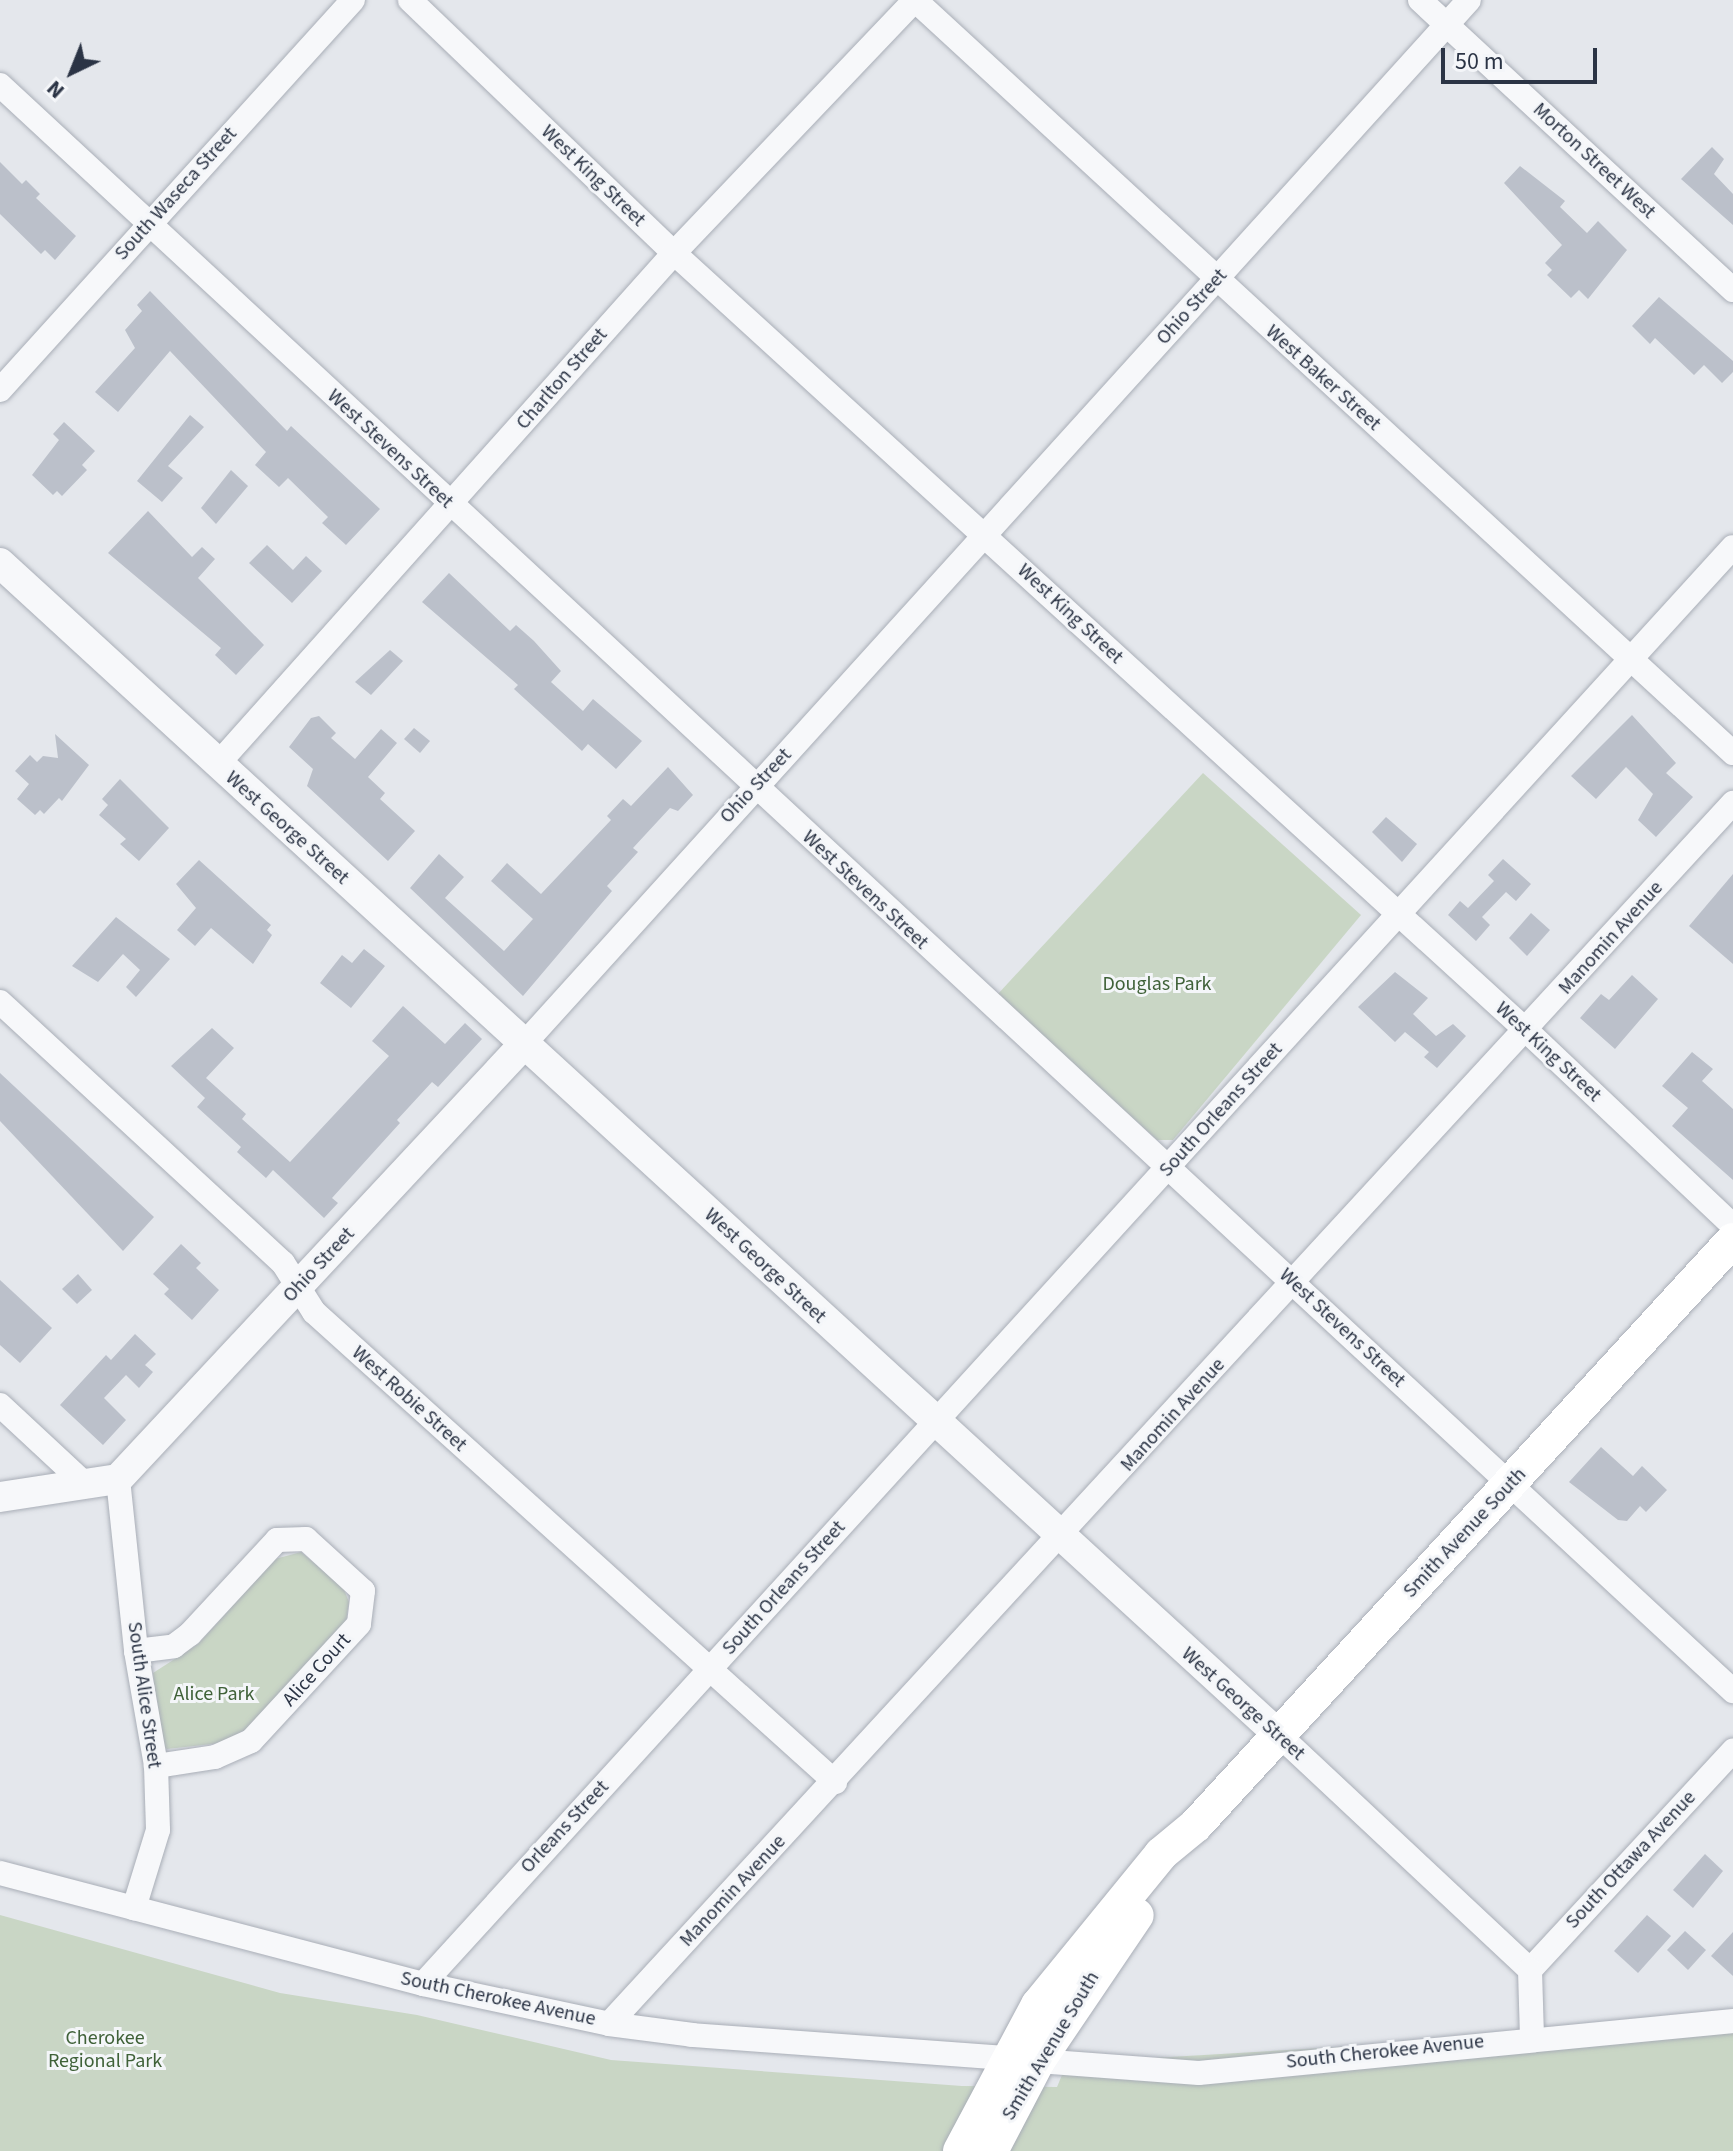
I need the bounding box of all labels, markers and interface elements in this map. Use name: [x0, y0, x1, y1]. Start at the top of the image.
north arrow: [32, 32, 112, 112]
scale bar: [1445, 32, 1601, 82]
text: 50 m: [1455, 44, 1504, 79]
text: N: [39, 73, 72, 106]
street label: Morton Street West: [1528, 98, 1660, 224]
street label: West King Street: [536, 120, 650, 232]
street label: South Waseca Street: [110, 122, 242, 266]
street label: Ohio Street: [1152, 264, 1232, 350]
street label: West Baker Street: [1260, 320, 1386, 436]
street label: Charlton Street: [511, 323, 613, 435]
street label: West Stevens Street: [322, 384, 458, 514]
street label: West King Street: [1012, 559, 1128, 669]
street label: Ohio Street: [715, 743, 797, 829]
street label: West George Street: [220, 766, 354, 890]
street label: West Stevens Street: [797, 825, 933, 955]
street label: Manomin Avenue: [1554, 876, 1668, 1000]
park label: Douglas Park: [1102, 972, 1212, 996]
street label: West King Street: [1490, 997, 1606, 1107]
street label: South Orleans Street: [1154, 1038, 1288, 1182]
street label: West George Street: [699, 1203, 831, 1329]
street label: Ohio Street: [278, 1222, 360, 1308]
street label: West Stevens Street: [1274, 1263, 1410, 1393]
street label: West Robie Street: [347, 1341, 471, 1457]
street label: Manomin Avenue: [1116, 1353, 1230, 1477]
street label: Smith Avenue South: [1398, 1463, 1532, 1603]
street label: South Orleans Street: [717, 1516, 851, 1660]
street label: South Alice Street: [122, 1620, 166, 1770]
street label: Alice Court: [278, 1628, 356, 1712]
street label: West George Street: [1176, 1642, 1310, 1766]
park label: Alice Park: [174, 1682, 254, 1706]
street label: Orleans Street: [516, 1775, 614, 1879]
street label: South Ottawa Avenue: [1561, 1786, 1701, 1934]
street label: Manomin Avenue: [675, 1830, 791, 1952]
street label: South Cherokee Avenue: [398, 1967, 598, 2031]
street label: Smith Avenue South: [997, 1967, 1105, 2125]
park label: Cherokee Regional Park: [48, 2026, 162, 2073]
street label: South Cherokee Avenue: [1285, 2030, 1485, 2074]

